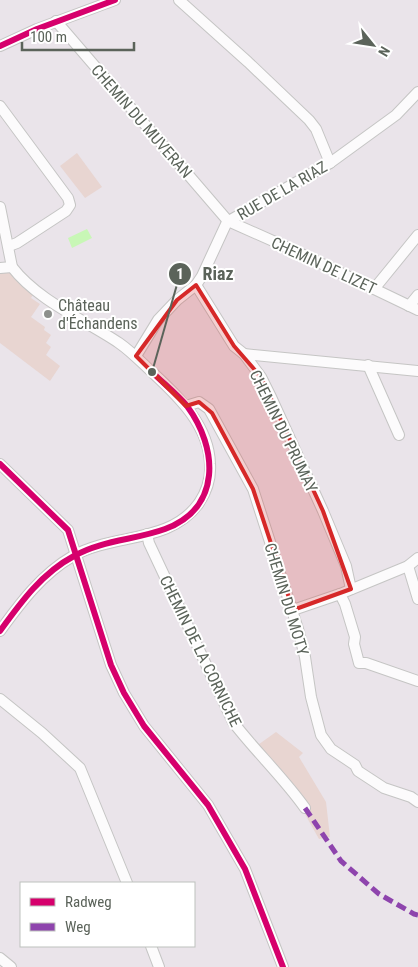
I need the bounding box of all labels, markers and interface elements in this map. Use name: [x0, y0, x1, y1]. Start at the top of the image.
scale bar: [22, 20, 135, 52]
north arrow: [348, 20, 398, 70]
text: 100 m: [30, 28, 67, 46]
text: N: [375, 44, 393, 59]
street label: CHEMIN DU MUVERAN: [87, 61, 196, 182]
street label: RUE DE LA RIAZ: [234, 157, 331, 224]
street label: CHEMIN DE LIZET: [268, 233, 379, 298]
callout: Riaz: [168, 258, 244, 291]
text: Riaz: [202, 263, 234, 284]
text: 1: [176, 265, 184, 283]
place label: Château d'Échandens: [58, 296, 138, 333]
marker: Château d'Échandens: [42, 308, 54, 320]
street label: CHEMIN DU PRUMAY: [246, 367, 322, 496]
street label: CHEMIN DU MOTY: [260, 541, 313, 658]
street label: CHEMIN DE LA CORNICHE: [156, 572, 246, 730]
legend: [20, 882, 195, 947]
text: Radweg: [65, 893, 112, 911]
text: Weg: [65, 918, 91, 936]

